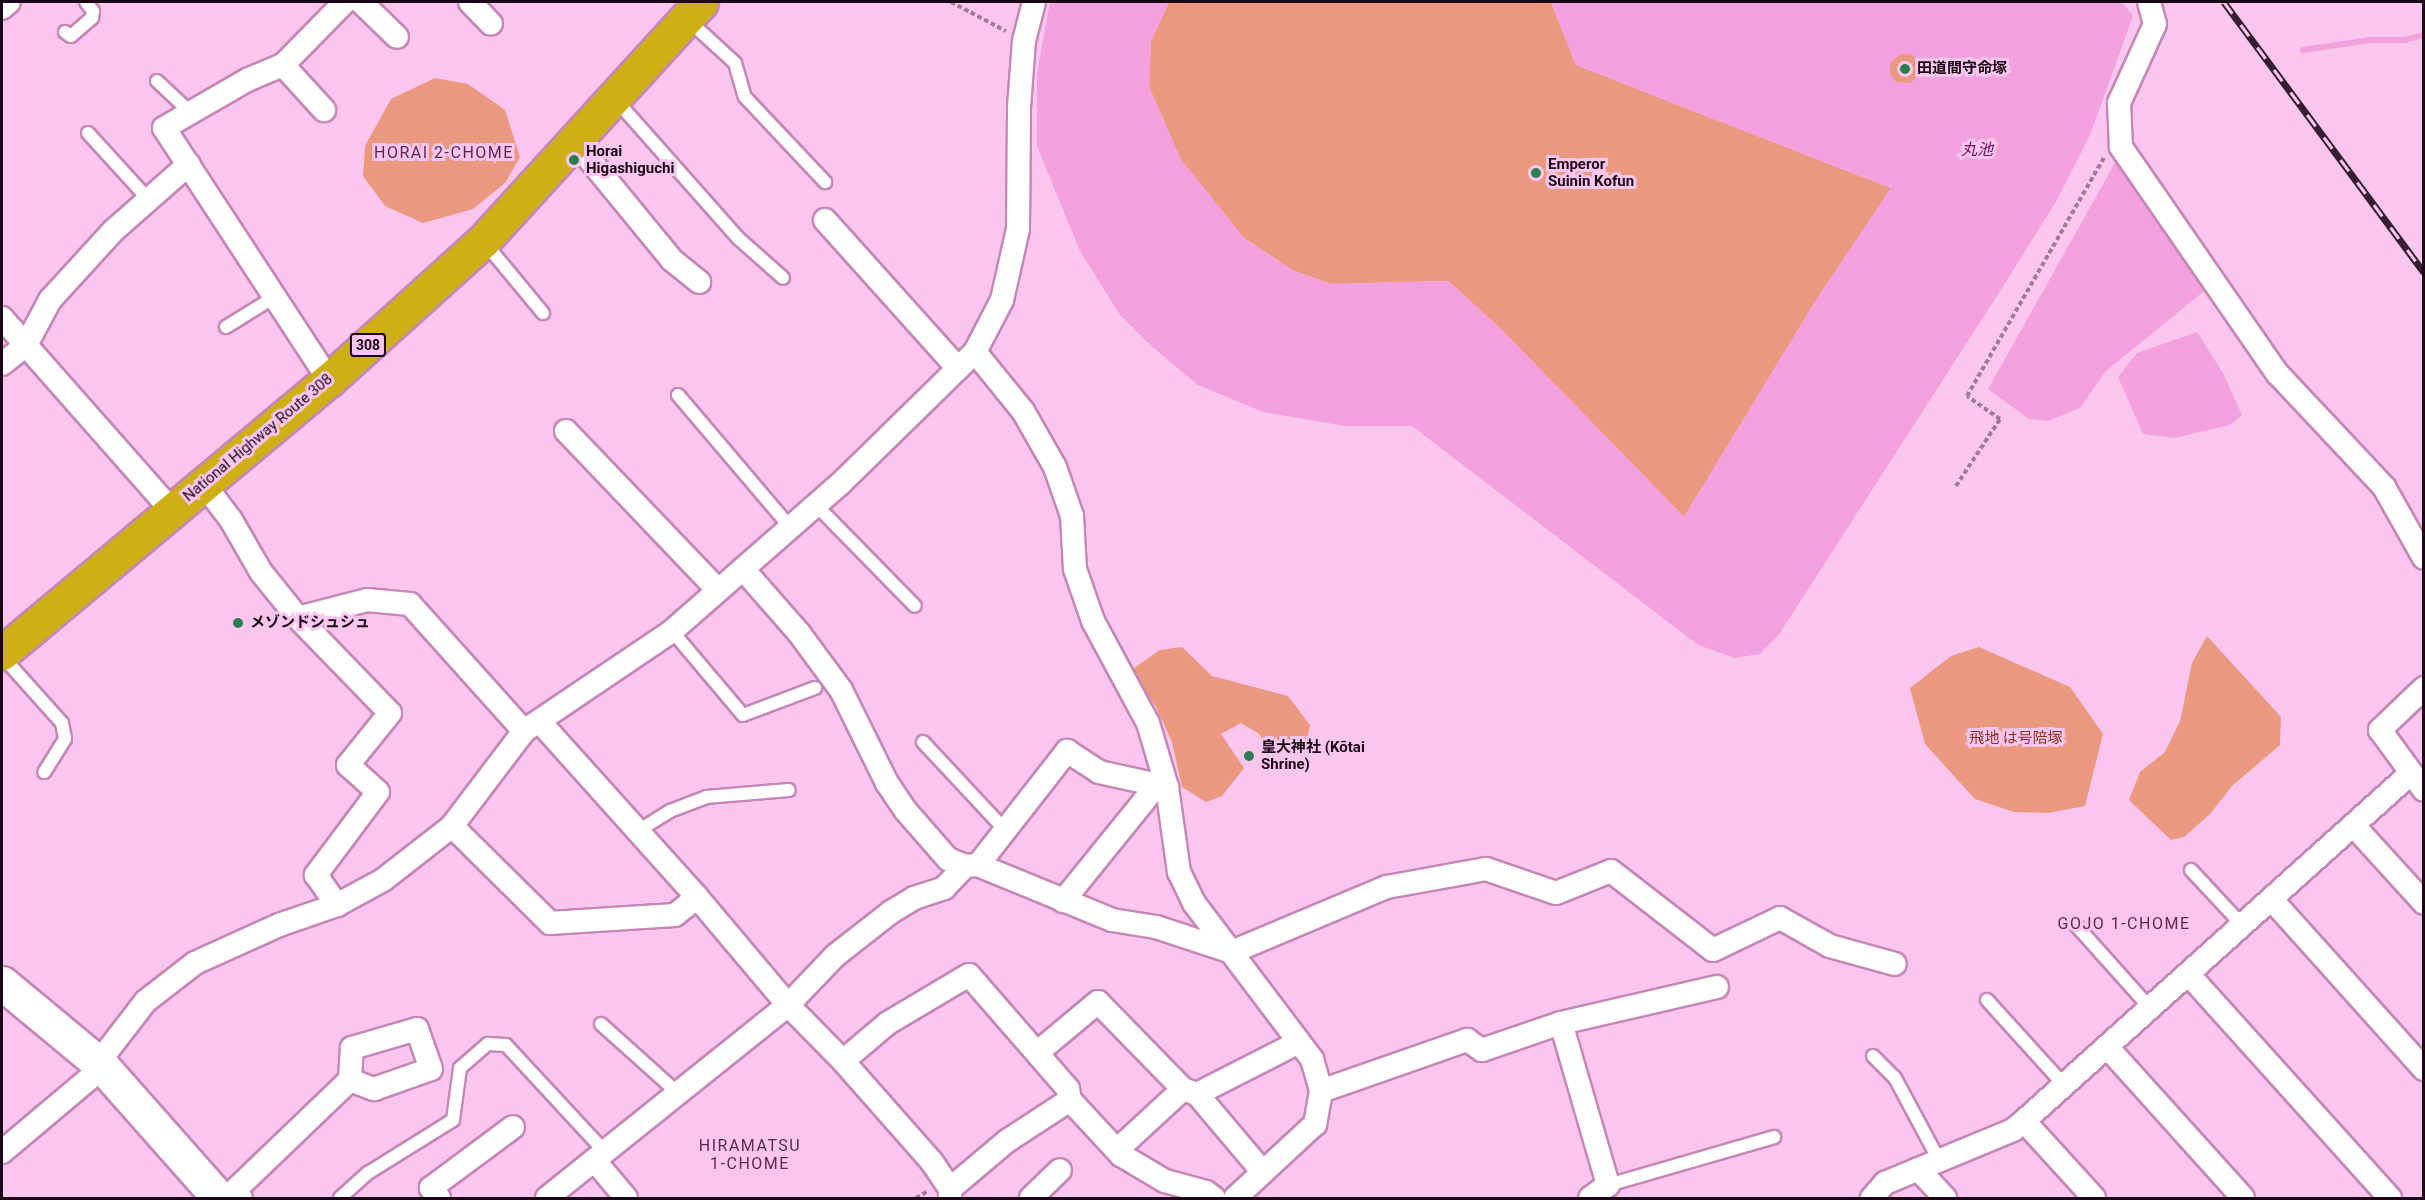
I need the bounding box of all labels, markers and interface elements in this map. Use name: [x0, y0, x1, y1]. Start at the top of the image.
place label: 田道間守命塚: [1917, 60, 2007, 78]
marker: 田道間守命塚: [1898, 62, 1912, 76]
water label: 丸池: [1961, 140, 1993, 160]
place label: Horai Higashiguchi: [586, 142, 674, 177]
district label: HORAI 2-CHOME: [374, 143, 514, 163]
marker: Horai Higashiguchi: [567, 153, 581, 167]
place label: Emperor Suinin Kofun: [1548, 155, 1634, 190]
marker: Emperor Suinin Kofun: [1529, 166, 1543, 180]
road number: 308: [348, 334, 388, 356]
street label: National Highway Route 308: [180, 370, 336, 506]
place label: メゾンドシュシュ: [250, 614, 370, 632]
marker: メゾンドシュシュ: [231, 616, 245, 630]
park label: 飛地 は号陪塚: [1969, 730, 2063, 748]
place label: 皇大神社 (Kōtai Shrine): [1261, 738, 1365, 773]
marker: 皇大神社 (Kōtai Shrine): [1242, 749, 1256, 763]
district label: GOJO 1-CHOME: [2057, 914, 2191, 934]
district label: HIRAMATSU 1-CHOME: [699, 1136, 801, 1174]

